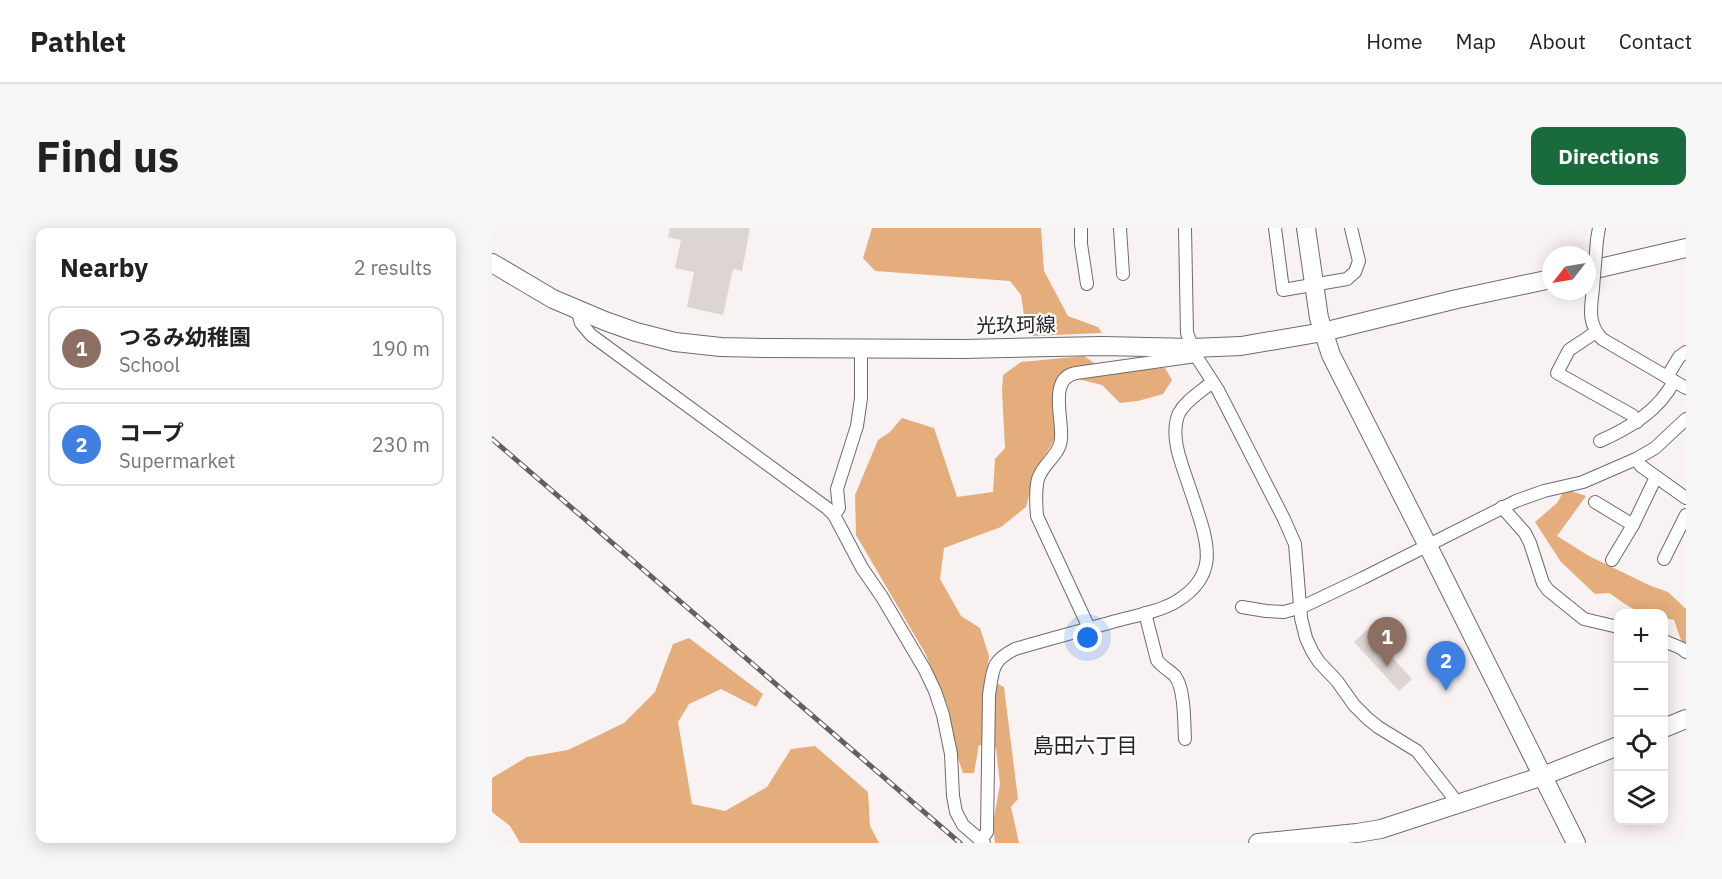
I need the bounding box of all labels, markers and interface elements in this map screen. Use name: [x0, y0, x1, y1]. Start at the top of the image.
text: Pathlet: [30, 23, 126, 60]
text: Home: [1366, 27, 1423, 55]
text: Map: [1456, 27, 1496, 55]
text: About: [1529, 27, 1586, 55]
text: Contact: [1619, 27, 1692, 55]
button: Directions: [1531, 127, 1686, 185]
text: Find us: [36, 129, 179, 184]
north arrow: [1542, 246, 1596, 300]
text: Nearby: [60, 250, 148, 284]
text: 2 results: [354, 254, 432, 281]
street label: 光玖珂線: [976, 310, 1056, 339]
text: つるみ幼稚園: [119, 322, 251, 351]
text: 1: [76, 335, 88, 362]
text: 190 m: [372, 335, 430, 362]
text: School: [119, 351, 180, 378]
text: コープ: [119, 418, 184, 447]
text: 2: [76, 431, 88, 458]
text: 230 m: [372, 431, 430, 458]
text: Supermarket: [119, 447, 236, 474]
map controls: [1614, 609, 1668, 825]
button: +: [1614, 609, 1668, 663]
pin: 1: [1368, 618, 1406, 667]
your location: [1073, 623, 1102, 652]
pin: 2: [1426, 642, 1466, 691]
button: −: [1614, 663, 1668, 717]
button: locate: [1614, 717, 1668, 771]
district label: 島田六丁目: [1033, 731, 1138, 759]
button: layers: [1614, 771, 1668, 825]

